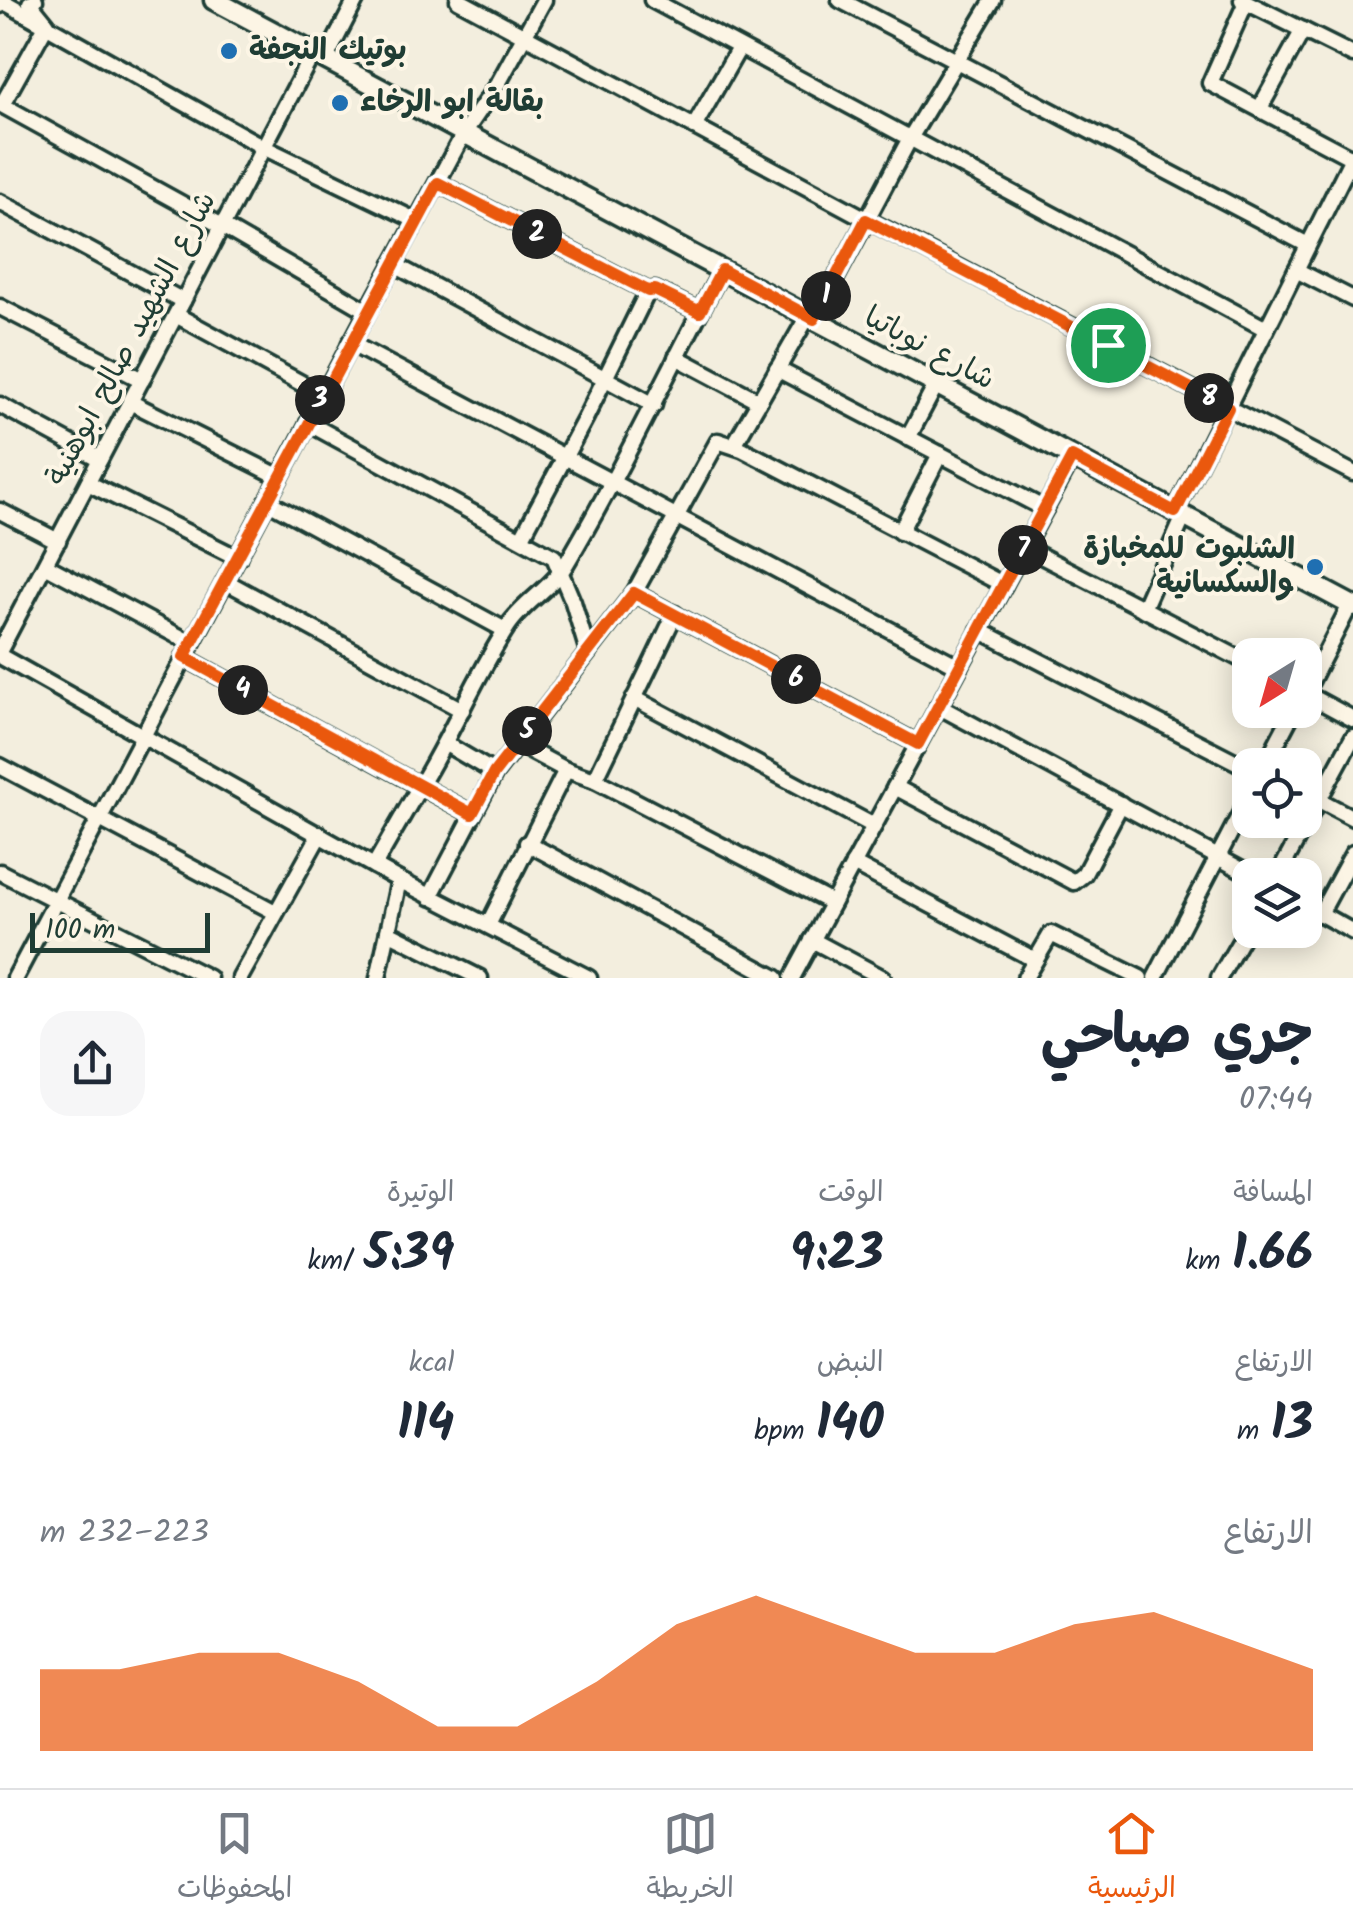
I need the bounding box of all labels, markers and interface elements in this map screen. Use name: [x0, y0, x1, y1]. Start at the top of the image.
place label: بوتيك النجفة: [249, 27, 407, 75]
marker: بوتيك النجفة: [218, 40, 240, 62]
place label: بقالة ابو الرخاء: [360, 79, 544, 127]
marker: بقالة ابو الرخاء: [329, 92, 351, 114]
street label: شارع الشهيد صالح ابوهنية: [34, 183, 230, 495]
pin: 2: [512, 209, 562, 259]
text: 2: [529, 211, 545, 256]
pin: 1: [801, 271, 851, 321]
text: 1: [822, 273, 830, 318]
street label: شارع نوباتيا: [855, 294, 1003, 404]
pin: [1066, 303, 1151, 388]
icon: arrive: [1081, 318, 1136, 373]
pin: 8: [1184, 373, 1234, 423]
pin: 3: [295, 375, 345, 425]
text: 8: [1201, 375, 1217, 420]
text: 3: [312, 377, 328, 422]
pin: 7: [998, 525, 1048, 575]
place label: الشلبوت للمخبازة والسكسانية: [1083, 526, 1295, 608]
text: 7: [1016, 527, 1030, 572]
marker: الشلبوت للمخبازة والسكسانية: [1304, 556, 1326, 578]
north arrow: [1232, 638, 1322, 728]
map controls: [1232, 638, 1322, 948]
pin: 6: [771, 654, 821, 704]
text: 6: [788, 656, 804, 701]
pin: 4: [218, 665, 268, 715]
text: 4: [235, 667, 251, 712]
pin: 5: [502, 706, 552, 756]
text: 5: [520, 708, 534, 753]
button: locate: [1232, 748, 1322, 838]
button: layers: [1232, 858, 1322, 948]
scale bar: [30, 908, 210, 953]
text: 100 m: [45, 908, 115, 953]
text: جري صباحي: [1041, 994, 1313, 1081]
button: share: [40, 1011, 145, 1116]
text: 07:44: [1239, 1075, 1313, 1126]
text: الوتيرة: [387, 1171, 454, 1216]
text: الوقت: [818, 1171, 884, 1216]
text: المسافة: [1233, 1171, 1313, 1216]
text: 5:39: [364, 1216, 454, 1296]
text: 9:23: [790, 1216, 884, 1296]
text: 1.66: [1232, 1216, 1313, 1296]
text: /km: [308, 1239, 364, 1284]
text: km: [1185, 1239, 1232, 1284]
text: kcal: [409, 1341, 454, 1386]
text: النبض: [817, 1341, 884, 1386]
text: الارتفاع: [1234, 1341, 1313, 1386]
text: 114: [397, 1386, 454, 1466]
text: 140: [816, 1386, 884, 1466]
text: 13: [1271, 1386, 1313, 1466]
text: bpm: [754, 1409, 816, 1454]
text: m: [1237, 1409, 1271, 1454]
text: 223–232 m: [40, 1508, 209, 1559]
text: الارتفاع: [1223, 1509, 1313, 1560]
tab: المحفوظات: [177, 1806, 292, 1912]
tab: الخريطة: [647, 1806, 734, 1912]
tab: الرئيسية: [1088, 1806, 1176, 1912]

